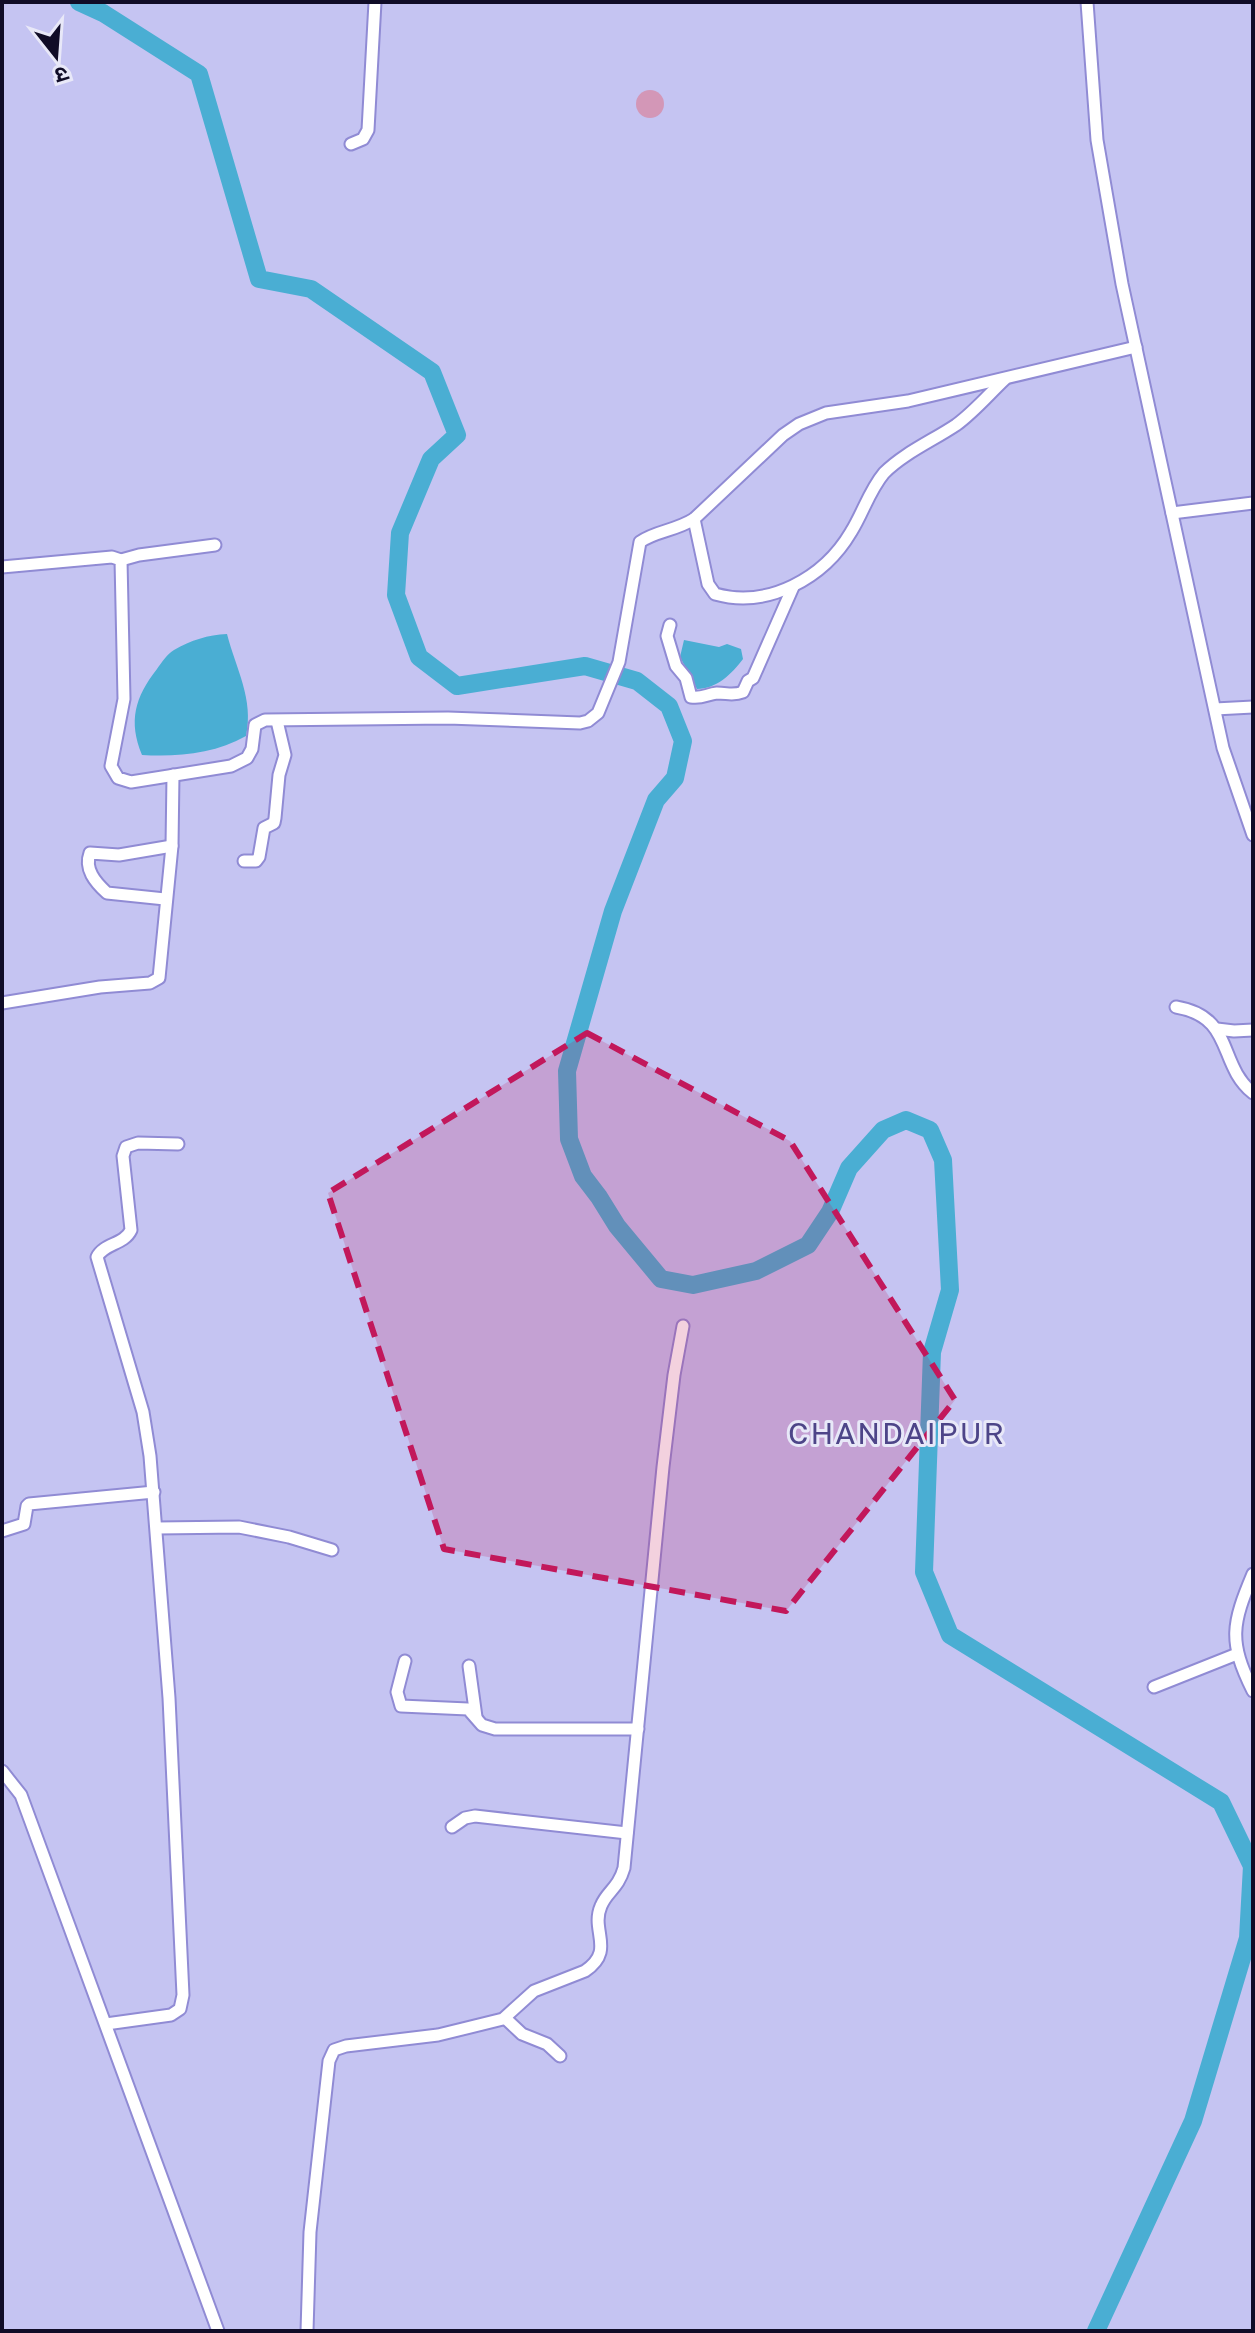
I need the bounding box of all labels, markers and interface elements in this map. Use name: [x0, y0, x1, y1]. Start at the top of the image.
north arrow: [16, 16, 96, 96]
text: उ: [51, 61, 72, 91]
district label: CHANDAIPUR: [788, 1415, 1006, 1451]

